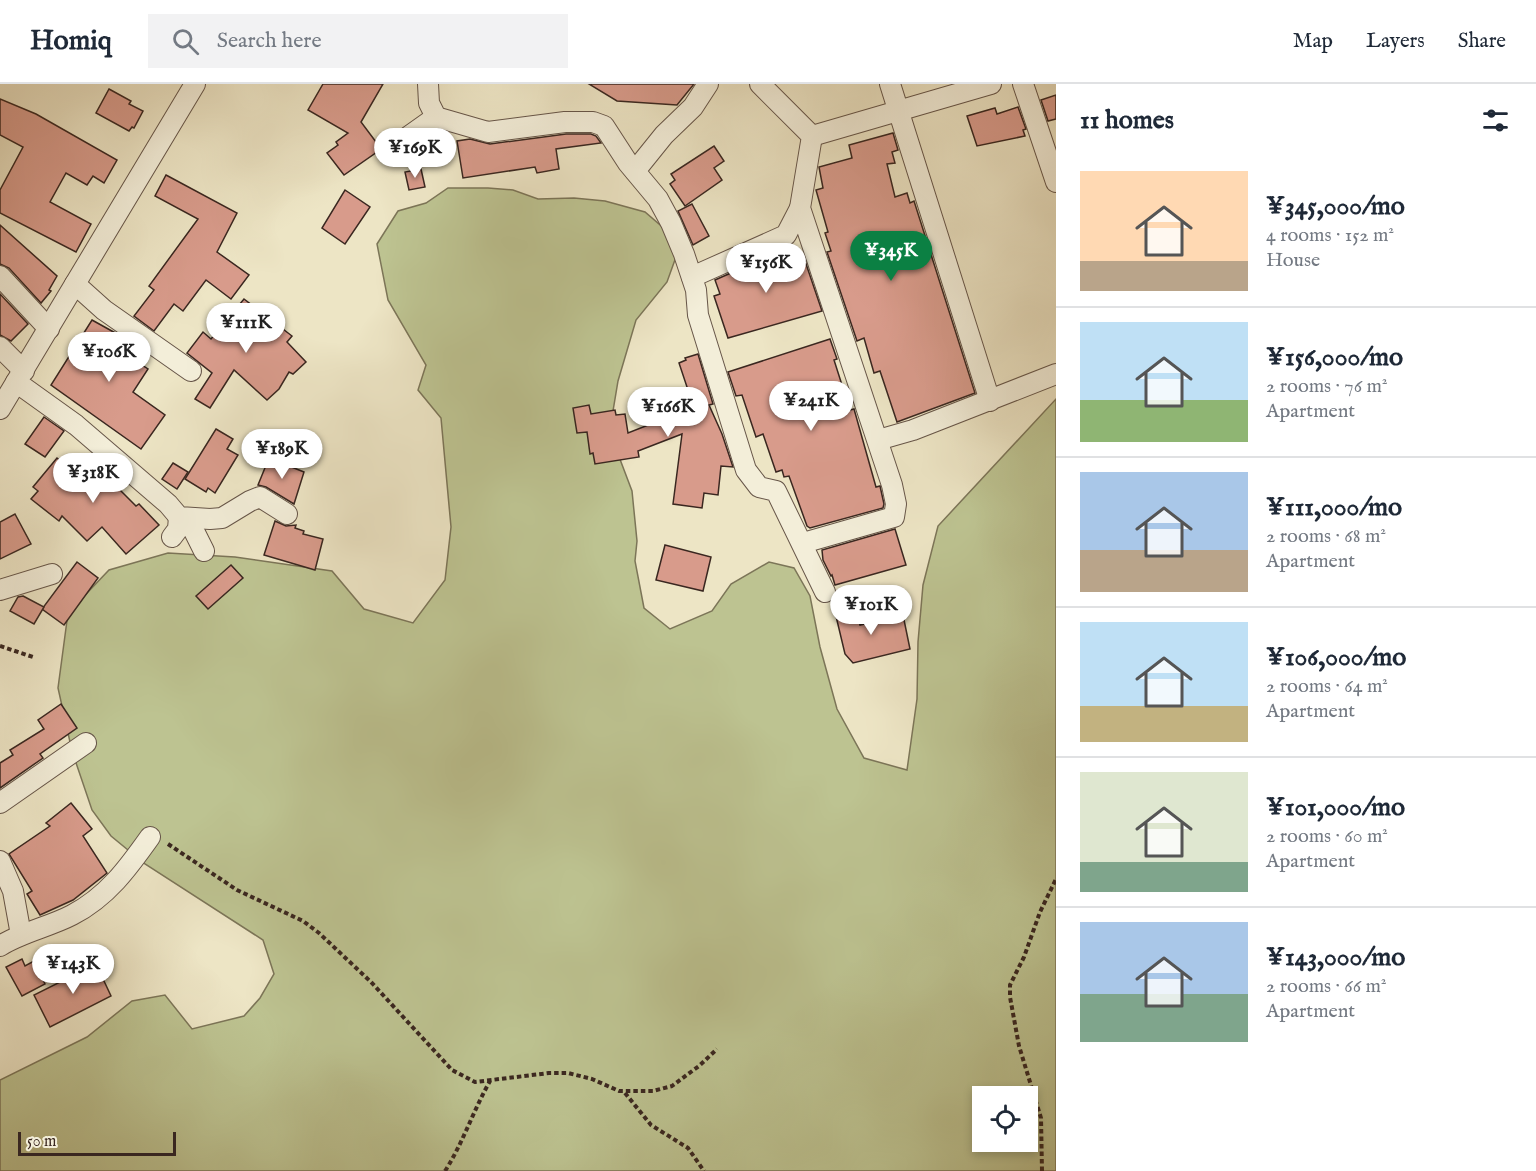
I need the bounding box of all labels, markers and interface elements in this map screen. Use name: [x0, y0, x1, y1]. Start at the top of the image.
search box: [148, 14, 568, 68]
text: Homiq: [30, 24, 112, 59]
icon: search: [169, 25, 202, 58]
text: Search here: [217, 27, 322, 55]
text: Map: [1293, 28, 1333, 55]
text: Layers: [1366, 28, 1425, 55]
text: Share: [1458, 28, 1506, 55]
text: 11 homes: [1080, 104, 1174, 137]
icon: filters: [1479, 104, 1512, 137]
pin: ¥169K: [373, 128, 457, 179]
text: ¥169K: [388, 135, 442, 160]
text: ¥345,000/mo: [1266, 190, 1405, 223]
icon: home: [1128, 195, 1200, 267]
text: 4 rooms · 152 m²: [1266, 223, 1394, 248]
pin: ¥345K: [849, 231, 933, 282]
text: ¥345K: [864, 238, 918, 263]
pin: ¥156K: [724, 243, 808, 294]
text: House: [1266, 248, 1320, 273]
text: ¥156K: [740, 250, 792, 275]
pin: ¥111K: [204, 303, 288, 354]
text: ¥111K: [220, 310, 272, 335]
pin: ¥106K: [67, 332, 151, 383]
text: ¥106K: [82, 339, 136, 364]
text: ¥156,000/mo: [1266, 341, 1403, 374]
icon: home: [1128, 346, 1200, 418]
text: 2 rooms · 76 m²: [1266, 374, 1387, 399]
pin: ¥241K: [769, 381, 853, 432]
pin: ¥166K: [626, 387, 710, 438]
text: ¥241K: [783, 388, 839, 413]
text: ¥166K: [641, 394, 695, 419]
text: Apartment: [1266, 399, 1355, 424]
pin: ¥189K: [240, 429, 324, 480]
text: ¥189K: [255, 436, 309, 461]
pin: ¥318K: [51, 453, 135, 504]
text: ¥318K: [67, 460, 119, 485]
text: ¥111,000/mo: [1266, 491, 1402, 524]
icon: home: [1128, 496, 1200, 568]
text: 2 rooms · 68 m²: [1266, 524, 1386, 549]
text: Apartment: [1266, 549, 1355, 574]
pin: ¥101K: [829, 585, 913, 636]
text: ¥101K: [844, 592, 898, 617]
text: ¥106,000/mo: [1266, 641, 1406, 674]
icon: home: [1128, 646, 1200, 718]
text: 2 rooms · 64 m²: [1266, 674, 1388, 699]
text: Apartment: [1266, 699, 1355, 724]
text: ¥101,000/mo: [1266, 791, 1405, 824]
icon: home: [1128, 796, 1200, 868]
text: 2 rooms · 60 m²: [1266, 824, 1388, 849]
text: Apartment: [1266, 849, 1355, 874]
text: ¥143,000/mo: [1266, 941, 1405, 974]
pin: ¥143K: [31, 944, 115, 995]
icon: home: [1128, 946, 1200, 1018]
text: ¥143K: [46, 951, 100, 976]
text: 2 rooms · 66 m²: [1266, 974, 1387, 999]
text: Apartment: [1266, 999, 1355, 1024]
map controls: [972, 1086, 1038, 1152]
button: locate: [972, 1086, 1038, 1152]
scale bar: [18, 1129, 176, 1156]
text: 50 m: [27, 1132, 56, 1152]

